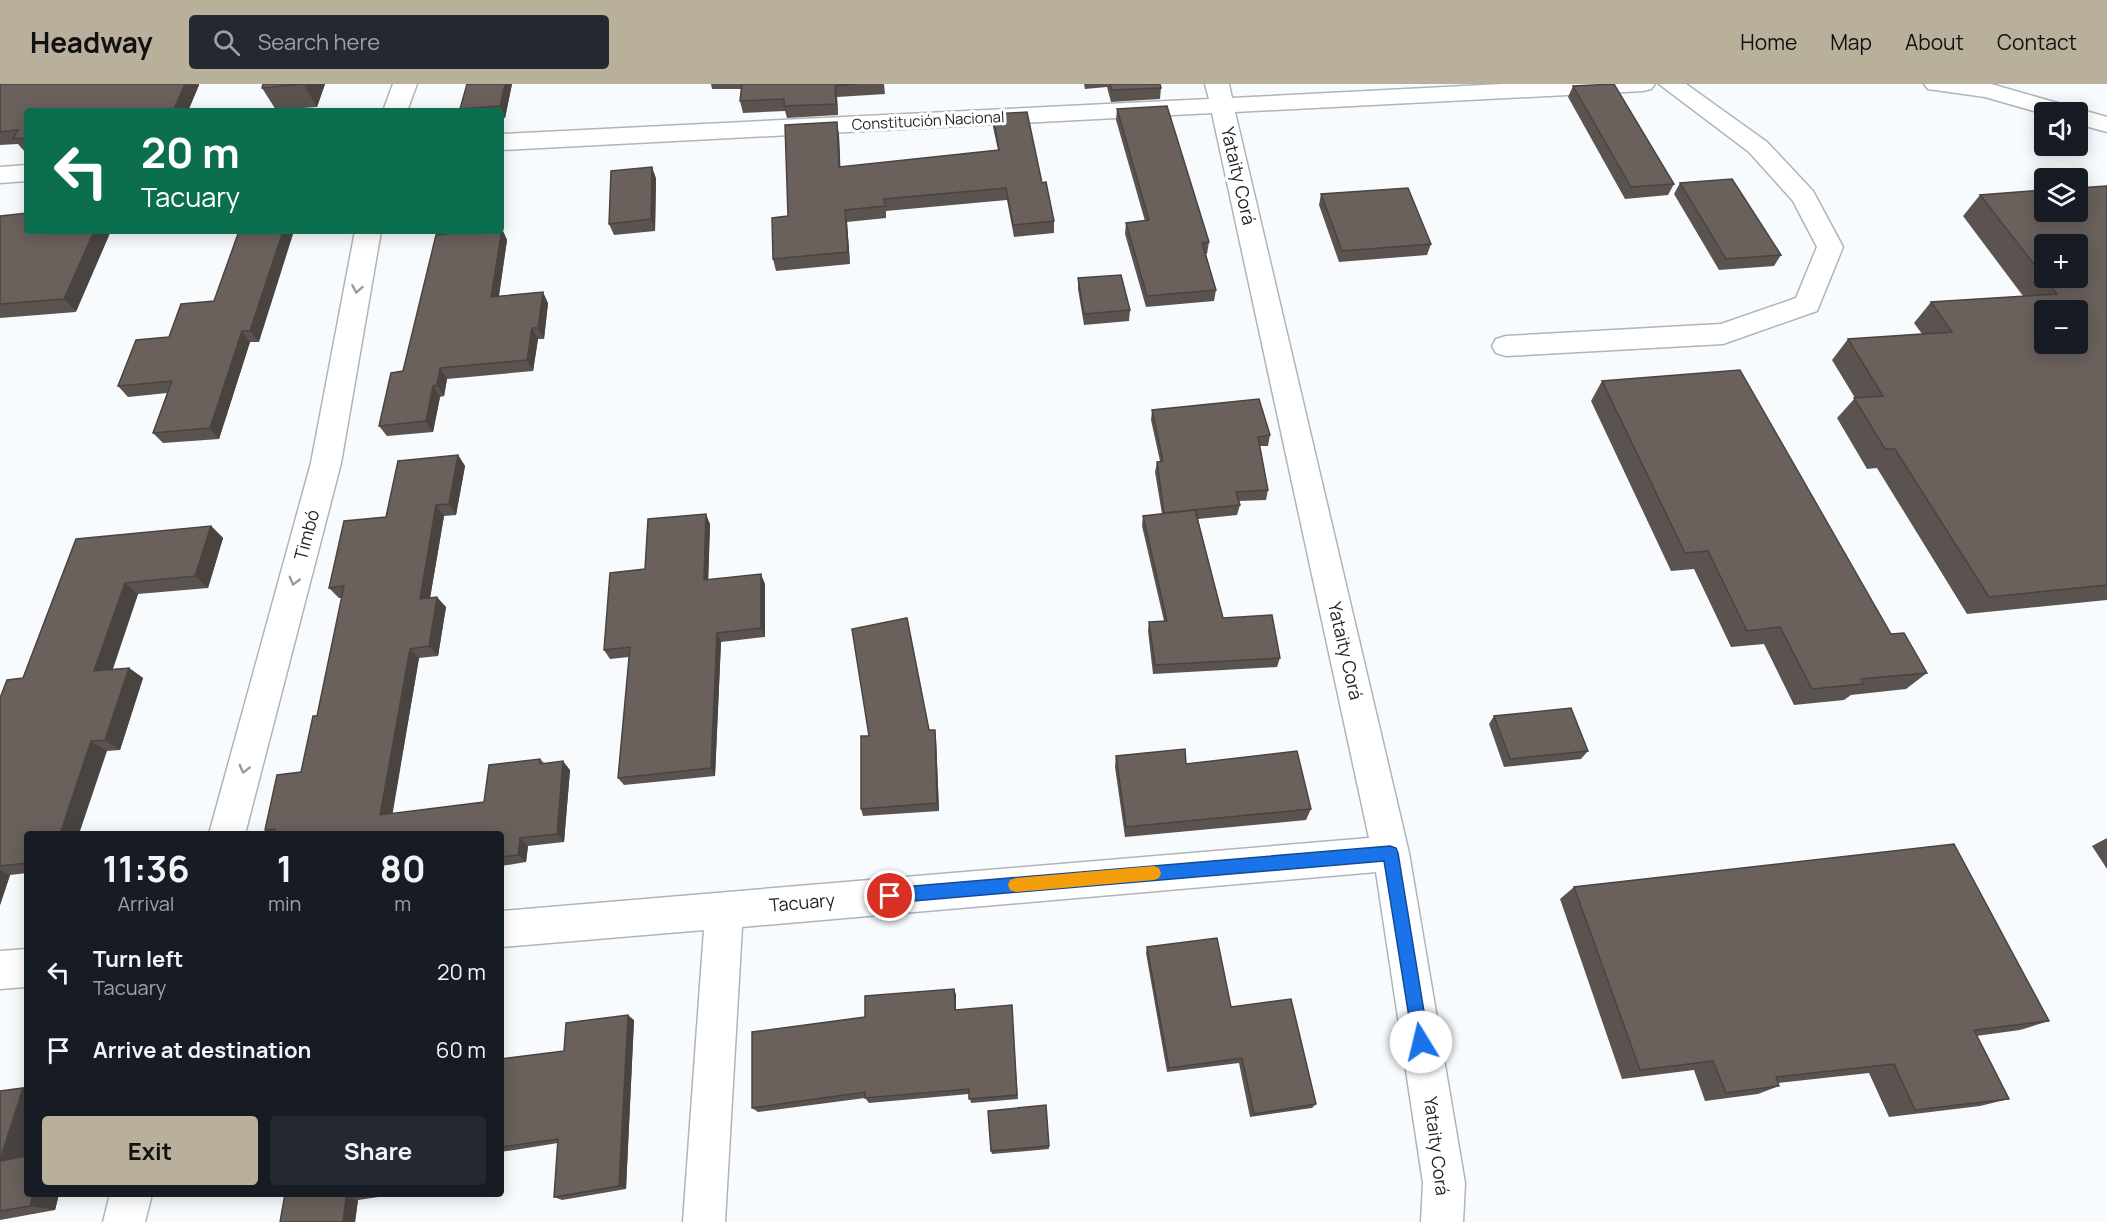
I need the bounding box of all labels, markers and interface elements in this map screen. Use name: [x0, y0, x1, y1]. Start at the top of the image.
search box: [189, 15, 609, 69]
text: Headway: [30, 23, 153, 61]
icon: search: [210, 26, 243, 59]
text: Search here: [258, 27, 380, 57]
text: Home: [1740, 28, 1797, 56]
text: Map: [1830, 28, 1872, 56]
text: About: [1905, 28, 1964, 56]
text: Contact: [1997, 28, 2077, 56]
map controls: [2034, 102, 2088, 354]
button: sound: [2034, 102, 2088, 156]
street label: Constitución Nacional: [851, 106, 1005, 135]
text: 20 m: [141, 123, 240, 181]
street label: Yataity Corá: [1216, 125, 1262, 227]
icon: left: [42, 132, 120, 210]
button: layers: [2034, 168, 2088, 222]
text: Tacuary: [141, 178, 240, 215]
button: +: [2034, 234, 2088, 288]
one-way arrow: [351, 283, 364, 293]
button: −: [2034, 300, 2088, 354]
street label: Timbó: [288, 507, 324, 563]
one-way arrow: [289, 576, 302, 586]
street label: Yataity Corá: [1323, 600, 1369, 702]
one-way arrow: [239, 764, 252, 774]
text: 11:36: [102, 844, 190, 893]
text: 1: [277, 844, 293, 893]
text: 80: [380, 844, 426, 893]
pin: [864, 870, 915, 921]
icon: arrive: [873, 879, 906, 912]
street label: Tacuary: [768, 887, 836, 917]
text: Arrival: [117, 890, 175, 917]
text: min: [268, 890, 301, 917]
text: m: [394, 890, 411, 917]
text: Turn left: [93, 944, 183, 974]
icon: left: [42, 956, 75, 989]
text: 20 m: [437, 957, 486, 987]
text: Tacuary: [93, 974, 166, 1001]
position arrow: [1389, 1010, 1453, 1074]
icon: arrive: [42, 1034, 75, 1067]
text: Arrive at destination: [93, 1035, 311, 1065]
text: 60 m: [436, 1035, 486, 1065]
street label: Yataity Corá: [1419, 1095, 1455, 1197]
button: Exit: [42, 1116, 258, 1185]
button: Share: [270, 1116, 486, 1185]

